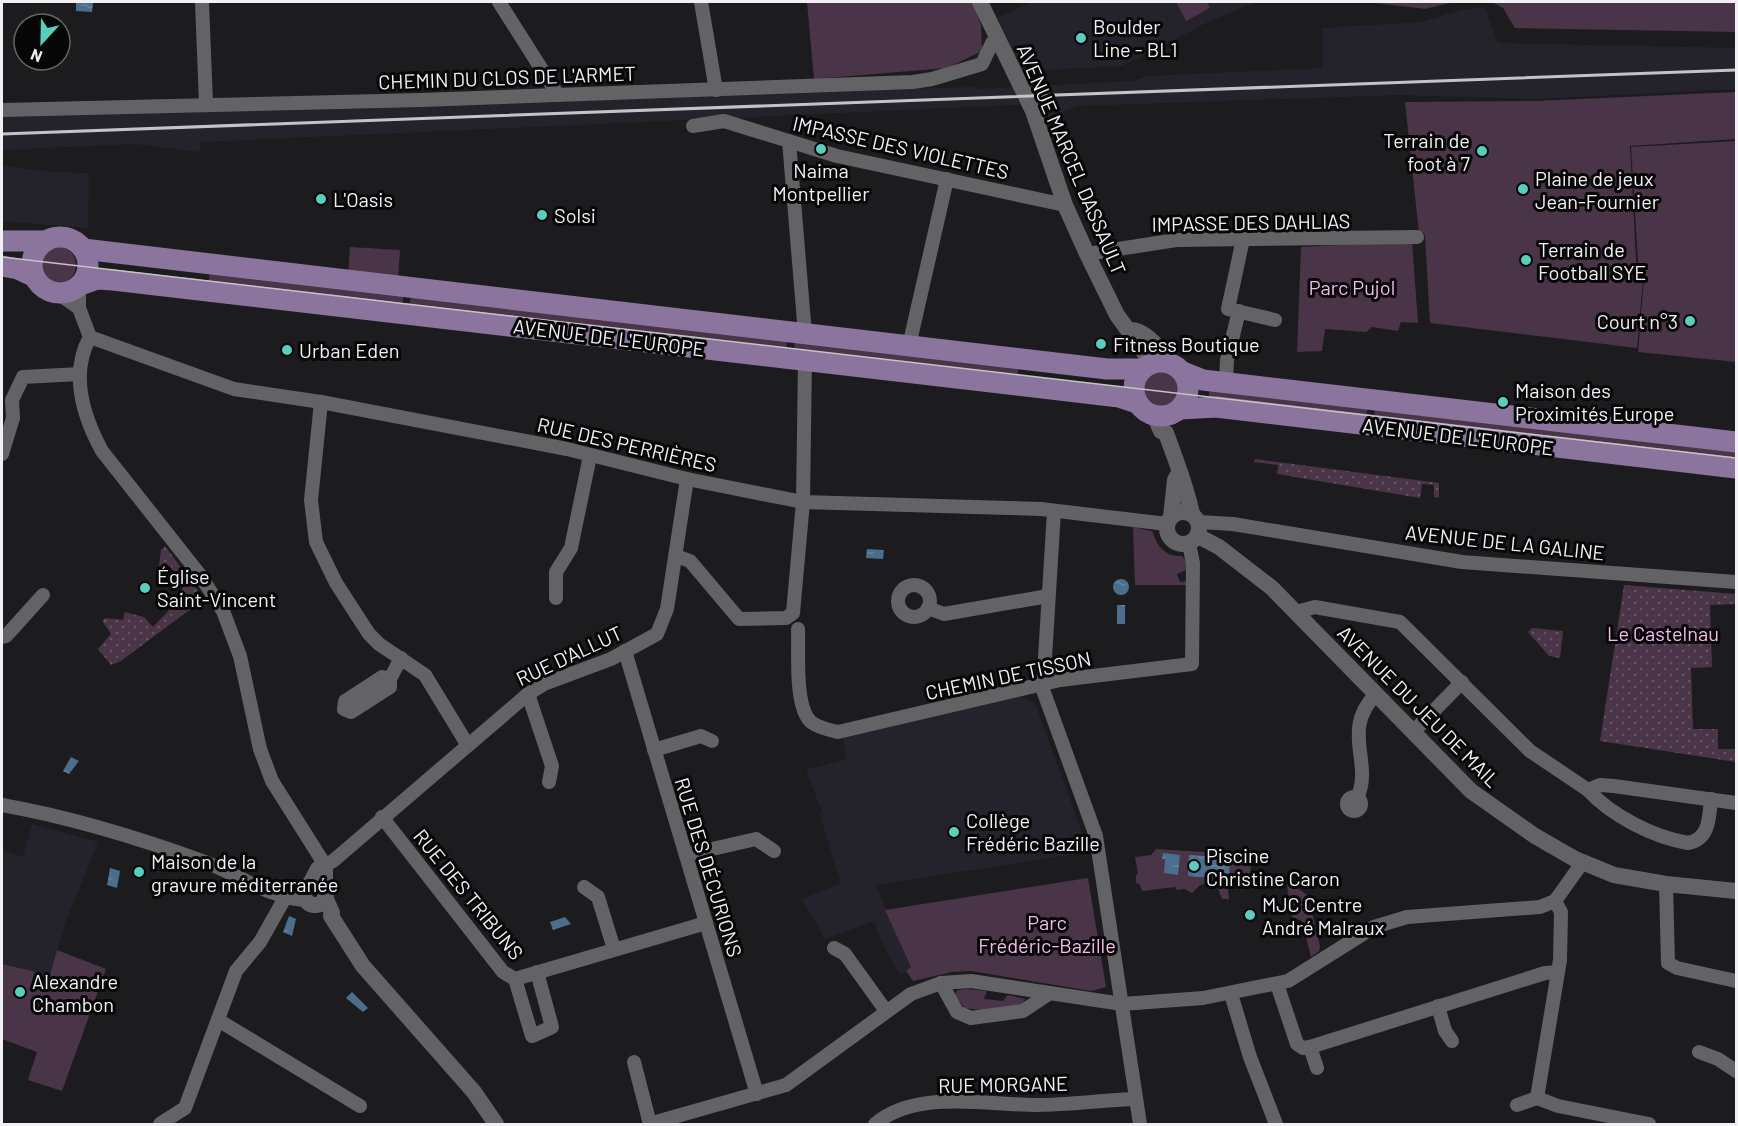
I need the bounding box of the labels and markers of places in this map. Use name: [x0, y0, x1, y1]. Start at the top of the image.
place label: Boulder Line - BL1: [1093, 14, 1178, 61]
marker: Boulder Line - BL1: [1074, 31, 1088, 45]
place label: Terrain de foot à 7: [1383, 128, 1471, 175]
marker: Naima Montpellier: [814, 142, 828, 156]
marker: Terrain de foot à 7: [1475, 144, 1489, 158]
place label: Naima Montpellier: [772, 158, 870, 205]
place label: Plaine de jeux Jean-Fournier: [1535, 166, 1659, 213]
marker: Plaine de jeux Jean-Fournier: [1516, 182, 1530, 196]
place label: L'Oasis: [333, 187, 393, 211]
marker: L'Oasis: [314, 192, 328, 206]
place label: Solsi: [554, 203, 596, 227]
marker: Solsi: [535, 208, 549, 222]
place label: Terrain de Football SYE: [1538, 237, 1646, 284]
marker: Terrain de Football SYE: [1519, 253, 1533, 267]
place label: Court n°3: [1597, 309, 1678, 333]
marker: Court n°3: [1683, 314, 1697, 328]
place label: Fitness Boutique: [1113, 332, 1260, 356]
marker: Fitness Boutique: [1094, 337, 1108, 351]
place label: Urban Eden: [299, 338, 400, 362]
marker: Urban Eden: [280, 343, 294, 357]
place label: Maison des Proximités Europe: [1515, 378, 1675, 425]
marker: Maison des Proximités Europe: [1496, 395, 1510, 409]
place label: Église Saint-Vincent: [157, 564, 276, 611]
marker: Église Saint-Vincent: [138, 581, 152, 595]
place label: Collège Frédéric Bazille: [966, 808, 1100, 855]
marker: Collège Frédéric Bazille: [947, 825, 961, 839]
place label: Piscine Christine Caron: [1206, 843, 1340, 890]
place label: Maison de la gravure méditerranée: [151, 849, 339, 896]
marker: Piscine Christine Caron: [1187, 859, 1201, 873]
marker: Maison de la gravure méditerranée: [132, 865, 146, 879]
place label: MJC Centre André Malraux: [1262, 892, 1385, 939]
marker: MJC Centre André Malraux: [1243, 908, 1257, 922]
place label: Alexandre Chambon: [32, 969, 118, 1016]
marker: Alexandre Chambon: [13, 985, 27, 999]

